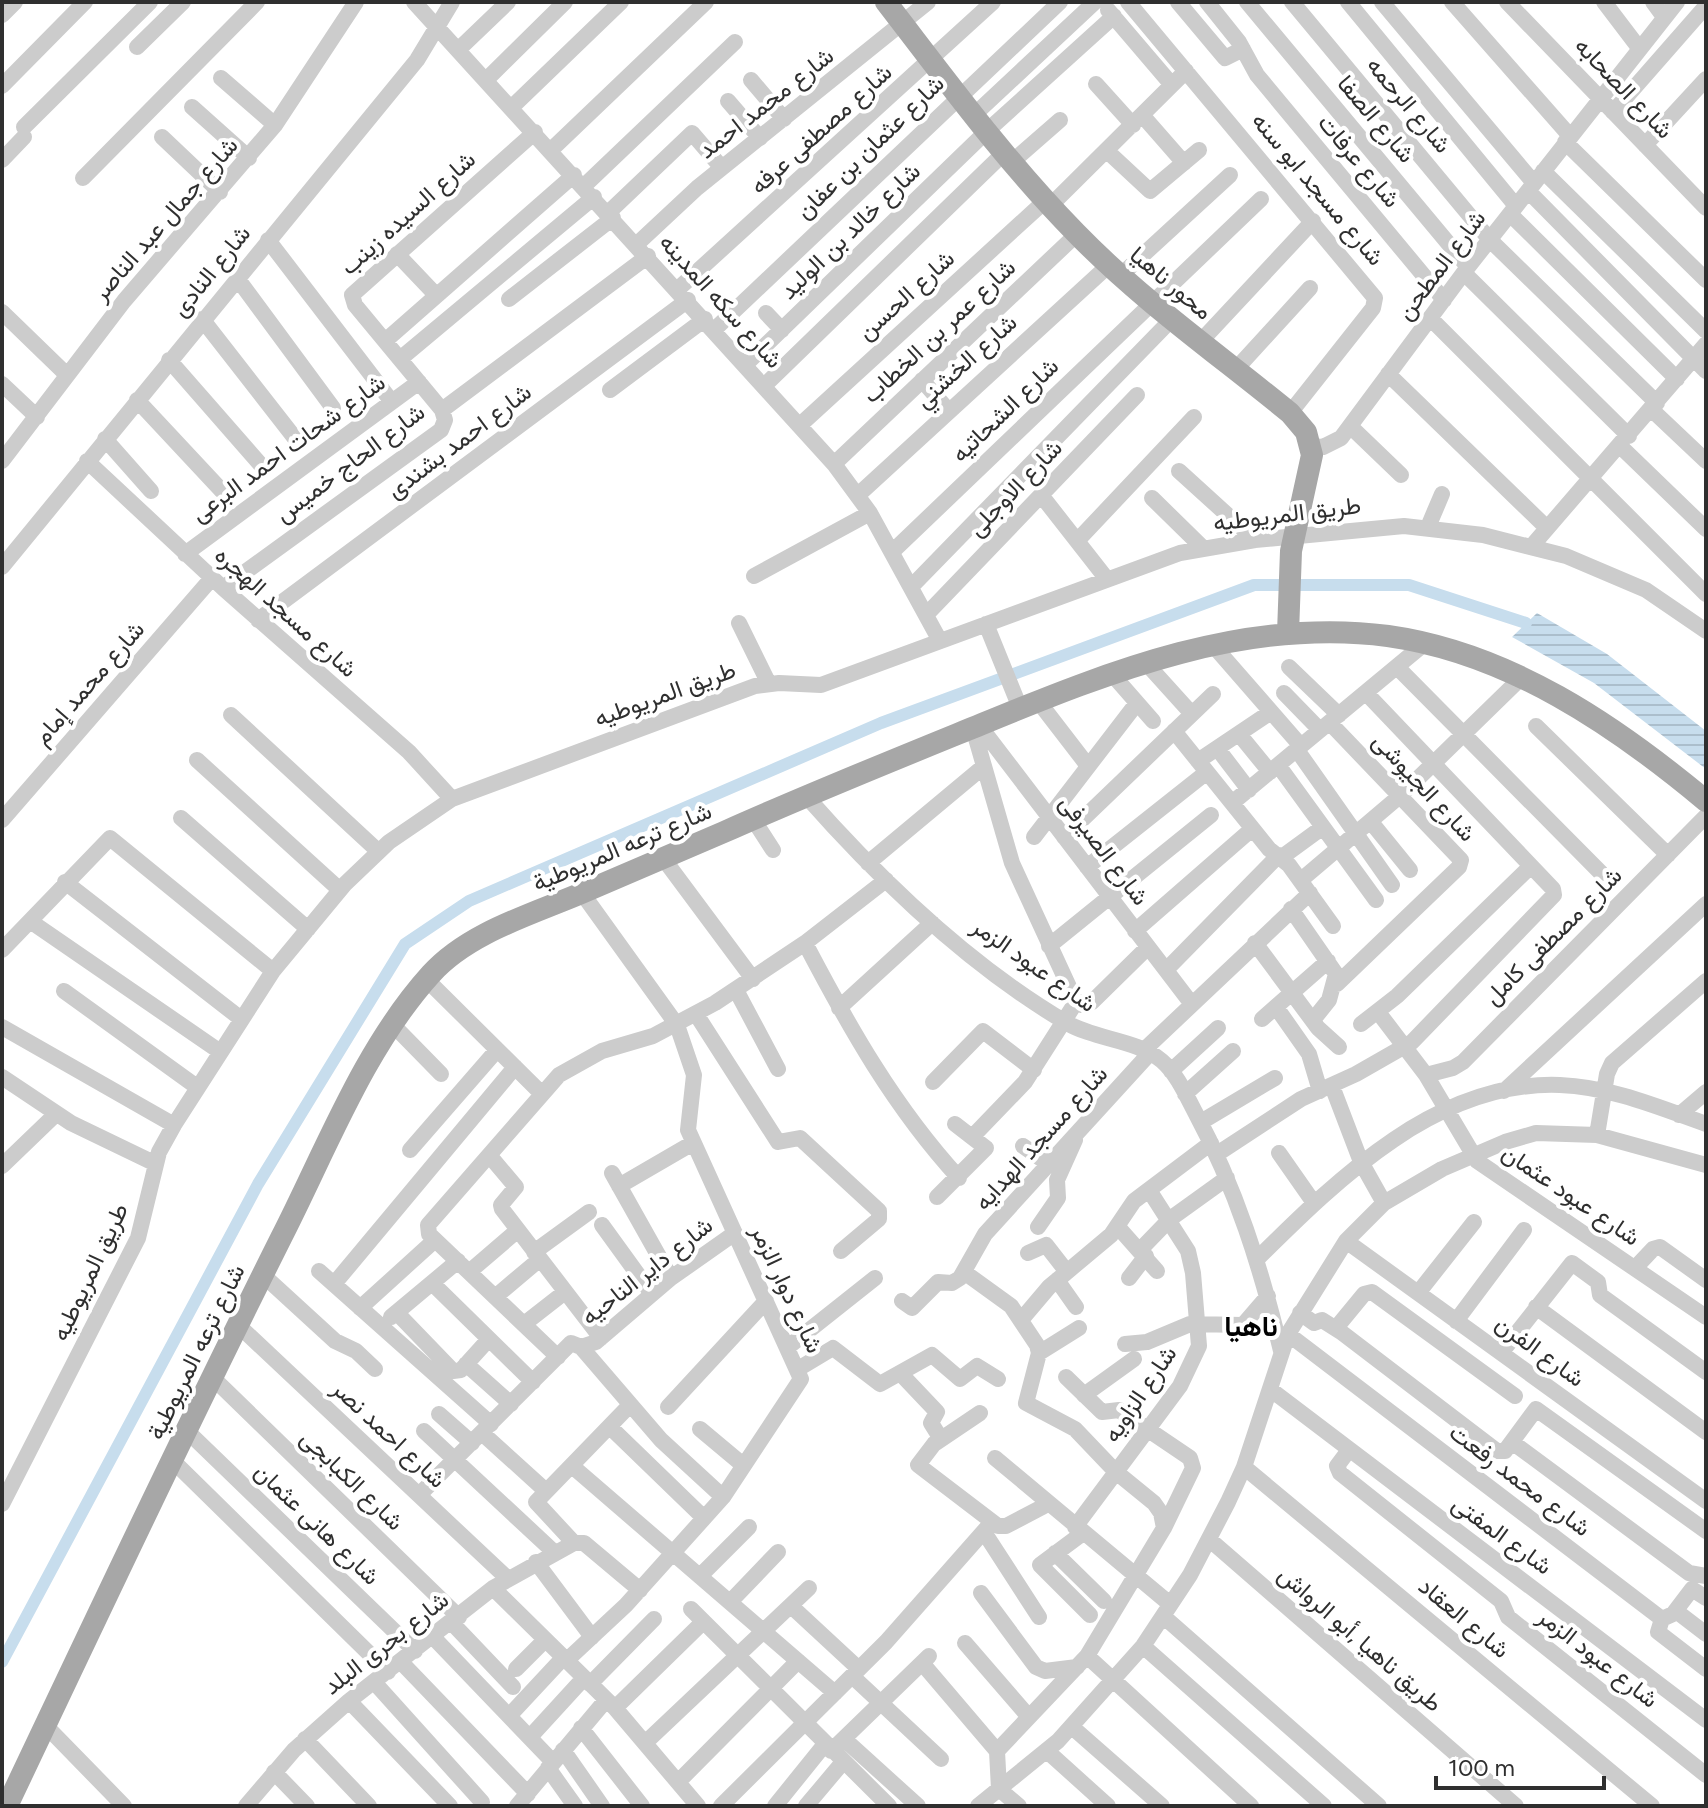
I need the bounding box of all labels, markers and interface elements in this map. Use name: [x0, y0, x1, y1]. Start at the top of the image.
street label: شارع الصحابه: [1568, 31, 1680, 146]
street label: شارع محمد احمد: [692, 41, 840, 166]
street label: شارع الرحمه: [1359, 51, 1458, 160]
street label: شارع مصطفى عرفه: [744, 57, 899, 201]
street label: شارع عثمان بن عفان: [790, 69, 951, 226]
street label: شارع الصفا: [1330, 69, 1421, 170]
street label: شارع مسجد ابو سنه: [1244, 106, 1391, 272]
street label: شارع عرفات: [1311, 108, 1407, 214]
street label: شارع جمال عبد الناصر: [85, 131, 245, 308]
street label: شارع السيده زينب: [334, 144, 482, 282]
street label: شارع خالد بن الوليد: [773, 156, 927, 306]
street label: شارع المطحن: [1390, 204, 1493, 327]
street label: شارع النادى: [165, 219, 258, 324]
street label: شارع سكه المدينه: [652, 228, 789, 375]
street label: محور ناهيا: [1124, 240, 1218, 326]
street label: شارع الحسن: [851, 244, 962, 347]
street label: شارع عمر بن الخطاب: [856, 252, 1022, 410]
street label: شارع الخشني: [909, 307, 1026, 418]
street label: شارع الشحاتيه: [945, 351, 1066, 469]
street label: شارع شحات احمد البرعى: [185, 367, 392, 529]
street label: شارع احمد بشندى: [381, 377, 538, 506]
street label: شارع الحاج خميس: [269, 397, 431, 530]
street label: شارع الاوجلى: [961, 433, 1069, 543]
street label: طريق المريوطيه: [1211, 490, 1363, 538]
street label: شارع مسجد الهجره: [208, 540, 364, 685]
street label: شارع محمد إمام: [27, 615, 152, 752]
street label: طريق المريوطيه: [590, 655, 740, 733]
street label: شارع الجيوشى: [1365, 726, 1482, 848]
street label: شارع الصيرفى: [1052, 789, 1155, 912]
street label: شارع ترعه المريوطية: [528, 796, 716, 899]
street label: شارع مصطفى كامل: [1478, 861, 1629, 1012]
street label: شارع عبود الزمر: [965, 911, 1102, 1020]
street label: شارع مسجد الهدايه: [968, 1059, 1115, 1217]
street label: شارع عبود عثمان: [1496, 1138, 1646, 1253]
street label: طريق المريوطيه: [45, 1198, 135, 1346]
street label: شارع داير الناحيه: [575, 1210, 719, 1333]
street label: شارع دوار الزمر: [743, 1219, 830, 1358]
street label: شارع ترعه المريوطية: [141, 1259, 252, 1445]
street label: شارع الفرن: [1489, 1308, 1591, 1394]
district label: ناهيا: [1224, 1309, 1278, 1343]
street label: شارع الزاويه: [1097, 1340, 1184, 1449]
street label: شارع احمد نصر: [324, 1373, 452, 1495]
street label: شارع محمد رفعت: [1443, 1417, 1597, 1544]
street label: شارع الكبابجى: [293, 1423, 410, 1538]
street label: شارع هانى عثمان: [247, 1457, 386, 1592]
street label: شارع المفتى: [1445, 1489, 1558, 1582]
street label: طريق ناهيا ,أبو الرواش: [1272, 1559, 1448, 1719]
street label: شارع العقاد: [1412, 1571, 1516, 1666]
street label: شارع بحرى البلد: [317, 1585, 455, 1702]
street label: شارع عبود الزمر: [1530, 1601, 1664, 1715]
scale bar: [1436, 1740, 1604, 1790]
text: 100 m: [1448, 1753, 1515, 1782]

